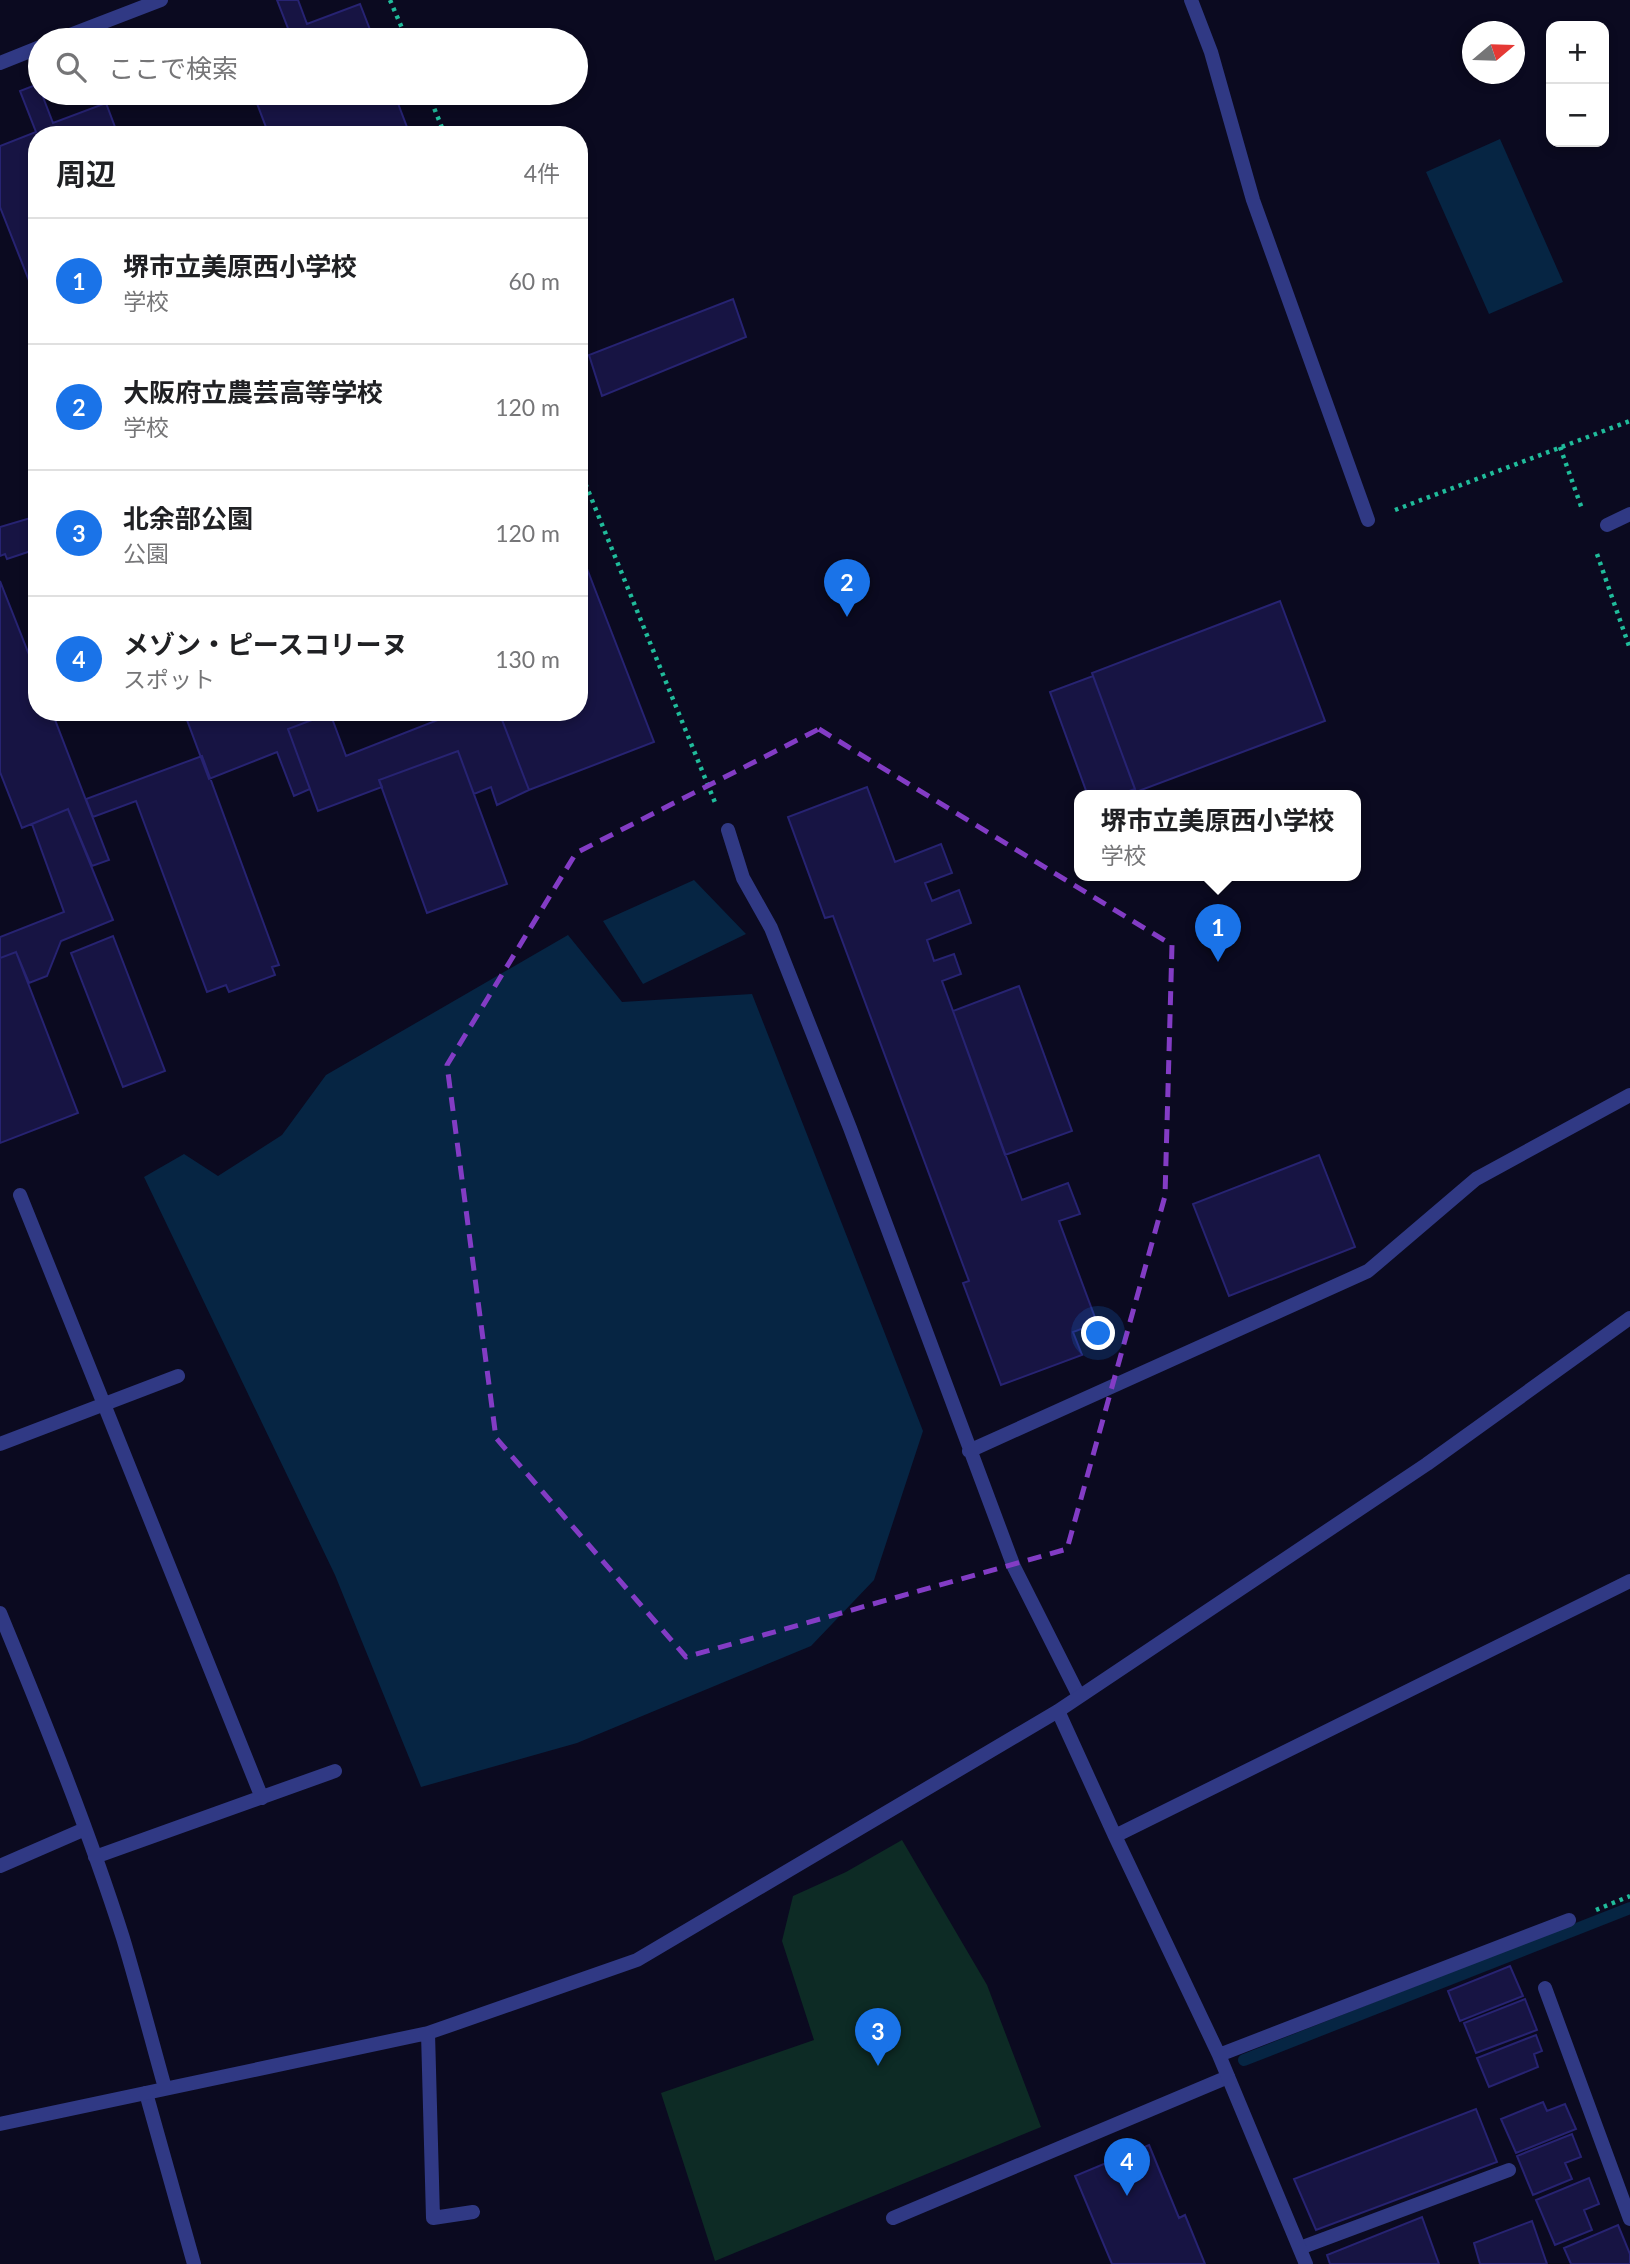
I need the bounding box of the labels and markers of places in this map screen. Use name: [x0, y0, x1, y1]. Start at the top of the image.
pin: 2: [824, 559, 870, 617]
pin: 1: [1195, 904, 1241, 962]
pin: 3: [855, 2008, 901, 2066]
pin: 4: [1104, 2138, 1150, 2196]

